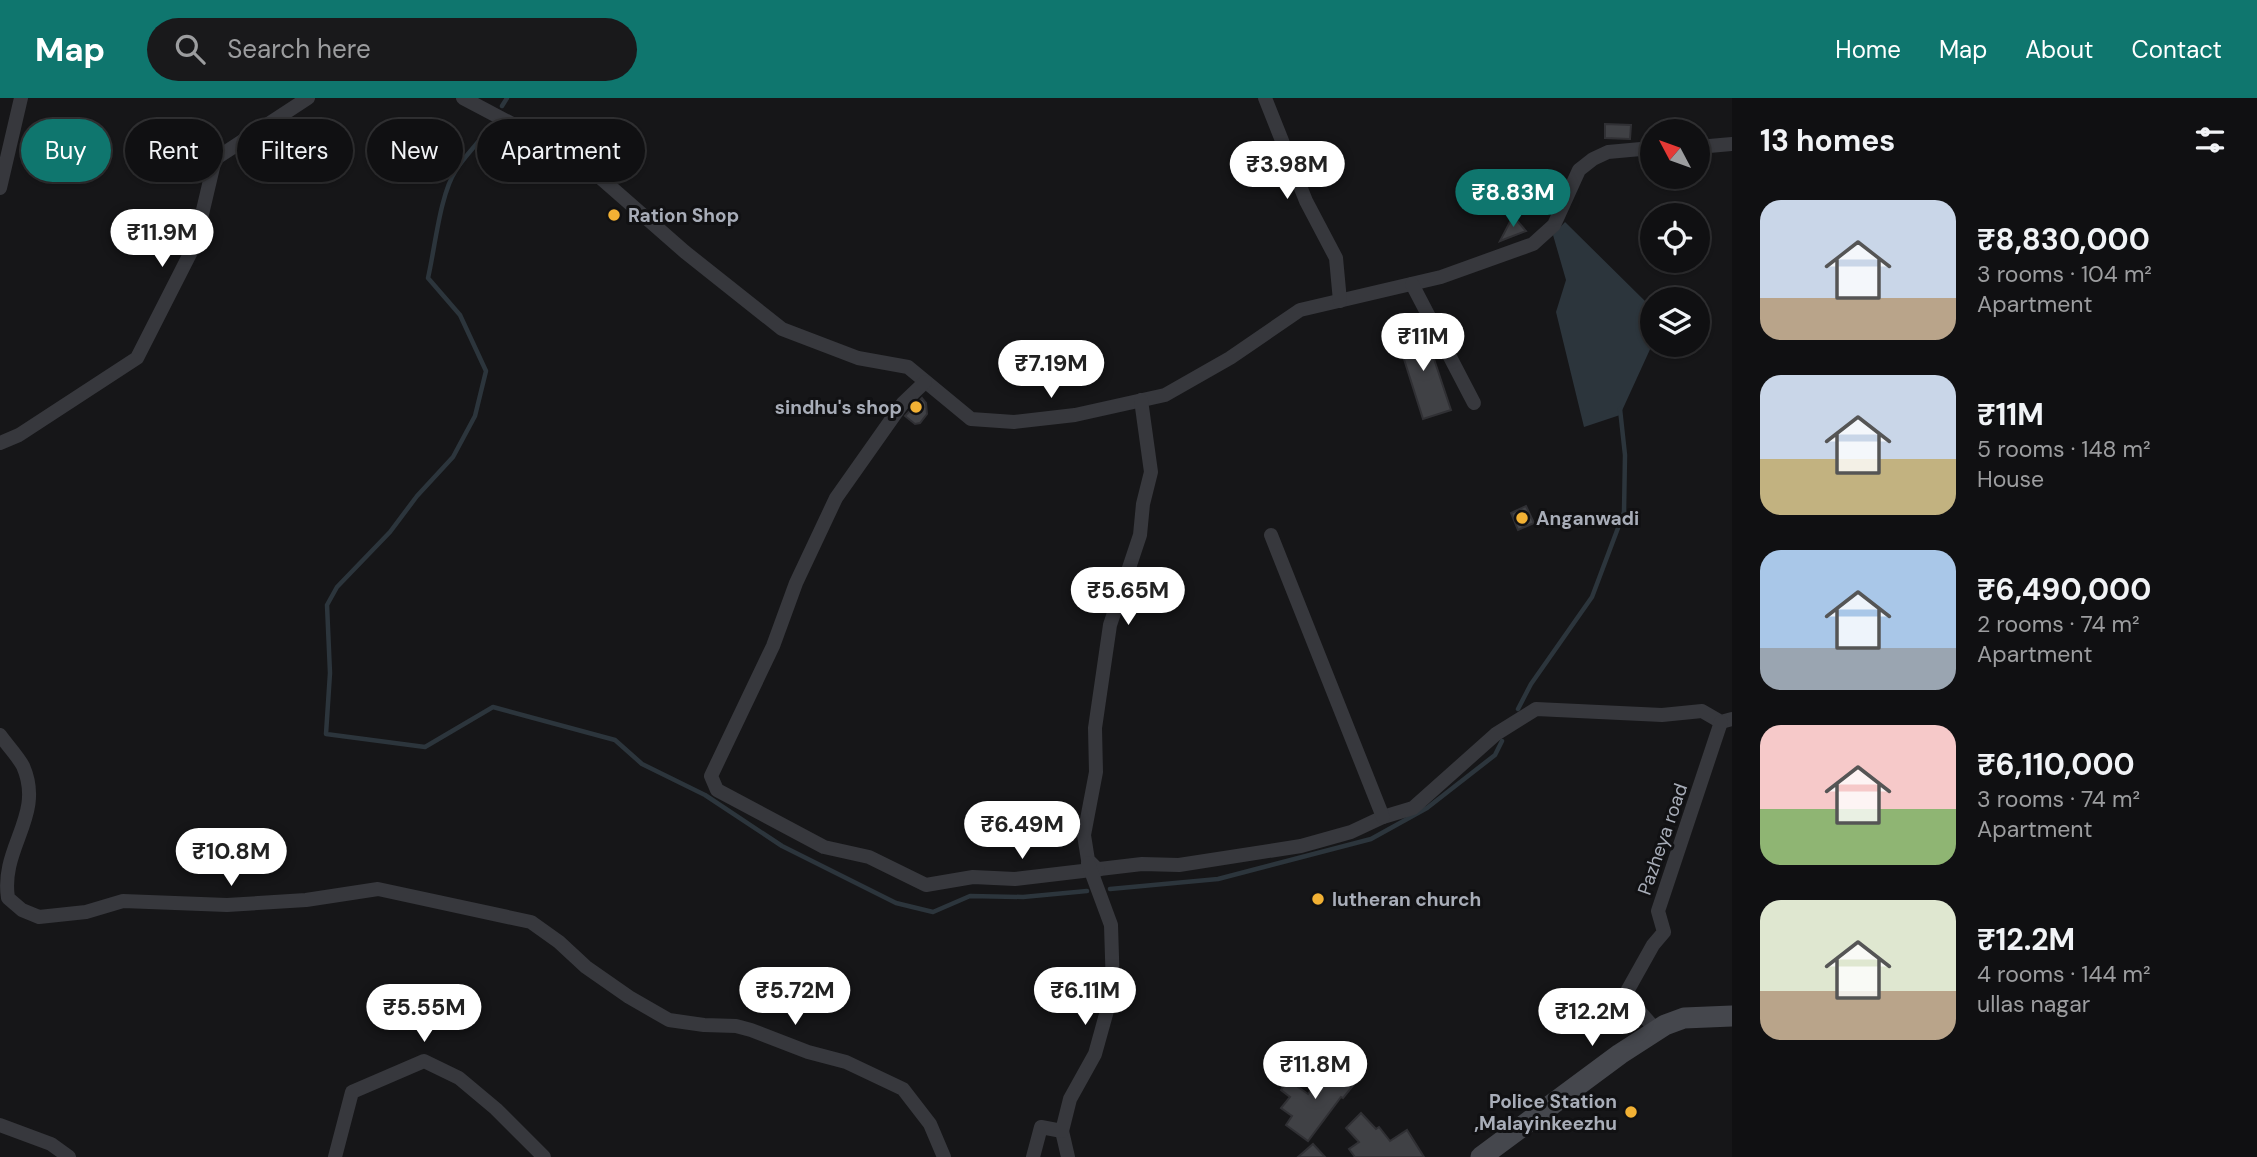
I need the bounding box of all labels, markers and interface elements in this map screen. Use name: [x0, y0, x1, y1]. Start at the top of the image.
search box: [147, 18, 637, 81]
text: Map: [35, 28, 105, 71]
icon: search: [171, 30, 209, 68]
text: Search here: [227, 32, 371, 66]
text: Home: [1835, 34, 1901, 65]
text: Map: [1939, 34, 1987, 65]
text: About: [2025, 34, 2094, 65]
text: Contact: [2132, 34, 2222, 65]
chip: Buy: [21, 119, 111, 182]
chip: Rent: [125, 119, 223, 182]
chip: Filters: [237, 119, 353, 182]
chip: New: [367, 119, 463, 182]
chip: Apartment: [477, 119, 645, 182]
north arrow: [1640, 119, 1710, 189]
map controls: [1640, 119, 1710, 357]
text: 13 homes: [1760, 121, 1895, 160]
icon: filters: [2191, 121, 2229, 159]
pin: ₹3.98M: [1230, 141, 1344, 201]
text: ₹3.98M: [1246, 149, 1328, 179]
pin: ₹8.83M: [1456, 170, 1570, 229]
text: ₹8.83M: [1471, 177, 1555, 207]
place label: Ration Shop: [628, 203, 739, 228]
button: locate: [1640, 203, 1710, 273]
marker: Ration Shop: [606, 207, 622, 223]
pin: ₹11.9M: [105, 209, 219, 269]
text: ₹11.9M: [127, 217, 197, 247]
text: ₹8,830,000: [1977, 220, 2150, 259]
icon: home: [1816, 228, 1900, 312]
text: 3 rooms · 104 m²: [1977, 259, 2152, 289]
button: layers: [1640, 287, 1710, 357]
text: Apartment: [1977, 289, 2092, 319]
pin: ₹11M: [1382, 314, 1464, 373]
text: ₹11M: [1397, 321, 1449, 351]
pin: ₹7.19M: [994, 341, 1108, 400]
text: ₹7.19M: [1014, 348, 1088, 378]
place label: sindhu's shop: [775, 395, 902, 420]
text: ₹11M: [1977, 395, 2044, 434]
marker: sindhu's shop: [908, 399, 924, 415]
icon: home: [1816, 403, 1900, 487]
text: 5 rooms · 148 m²: [1977, 434, 2151, 464]
text: House: [1977, 464, 2044, 494]
place label: Anganwadi: [1536, 506, 1639, 531]
marker: Anganwadi: [1514, 510, 1530, 526]
pin: ₹5.65M: [1071, 568, 1185, 627]
text: ₹6,490,000: [1977, 570, 2151, 609]
text: ₹5.65M: [1087, 575, 1169, 605]
icon: home: [1816, 578, 1900, 662]
text: 2 rooms · 74 m²: [1977, 609, 2140, 639]
text: Apartment: [1977, 639, 2092, 669]
text: ₹6,110,000: [1977, 745, 2135, 784]
icon: home: [1816, 753, 1900, 837]
street label: Pazheya road: [1632, 780, 1693, 898]
text: 3 rooms · 74 m²: [1977, 784, 2140, 814]
pin: ₹6.49M: [965, 802, 1079, 861]
text: ₹6.49M: [980, 809, 1064, 839]
text: Apartment: [1977, 814, 2092, 844]
pin: ₹10.8M: [174, 828, 288, 888]
text: ₹10.8M: [192, 836, 270, 866]
place label: lutheran church: [1332, 887, 1481, 912]
marker: lutheran church: [1310, 891, 1326, 907]
text: ₹12.2M: [1977, 920, 2075, 959]
icon: home: [1816, 928, 1900, 1012]
text: 4 rooms · 144 m²: [1977, 959, 2151, 989]
pin: ₹5.72M: [738, 968, 852, 1027]
pin: ₹6.11M: [1028, 968, 1142, 1027]
text: ₹5.72M: [755, 975, 835, 1005]
text: ₹6.11M: [1050, 975, 1120, 1005]
pin: ₹5.55M: [367, 984, 481, 1044]
pin: ₹12.2M: [1535, 988, 1649, 1048]
text: ullas nagar: [1977, 989, 2090, 1019]
text: ₹5.55M: [382, 992, 466, 1022]
text: ₹12.2M: [1554, 996, 1630, 1026]
pin: ₹11.8M: [1258, 1042, 1372, 1101]
text: ₹11.8M: [1279, 1049, 1351, 1079]
place label: Police Station ,Malayinkeezhu: [1474, 1089, 1617, 1136]
marker: Police Station ,Malayinkeezhu: [1623, 1104, 1639, 1120]

